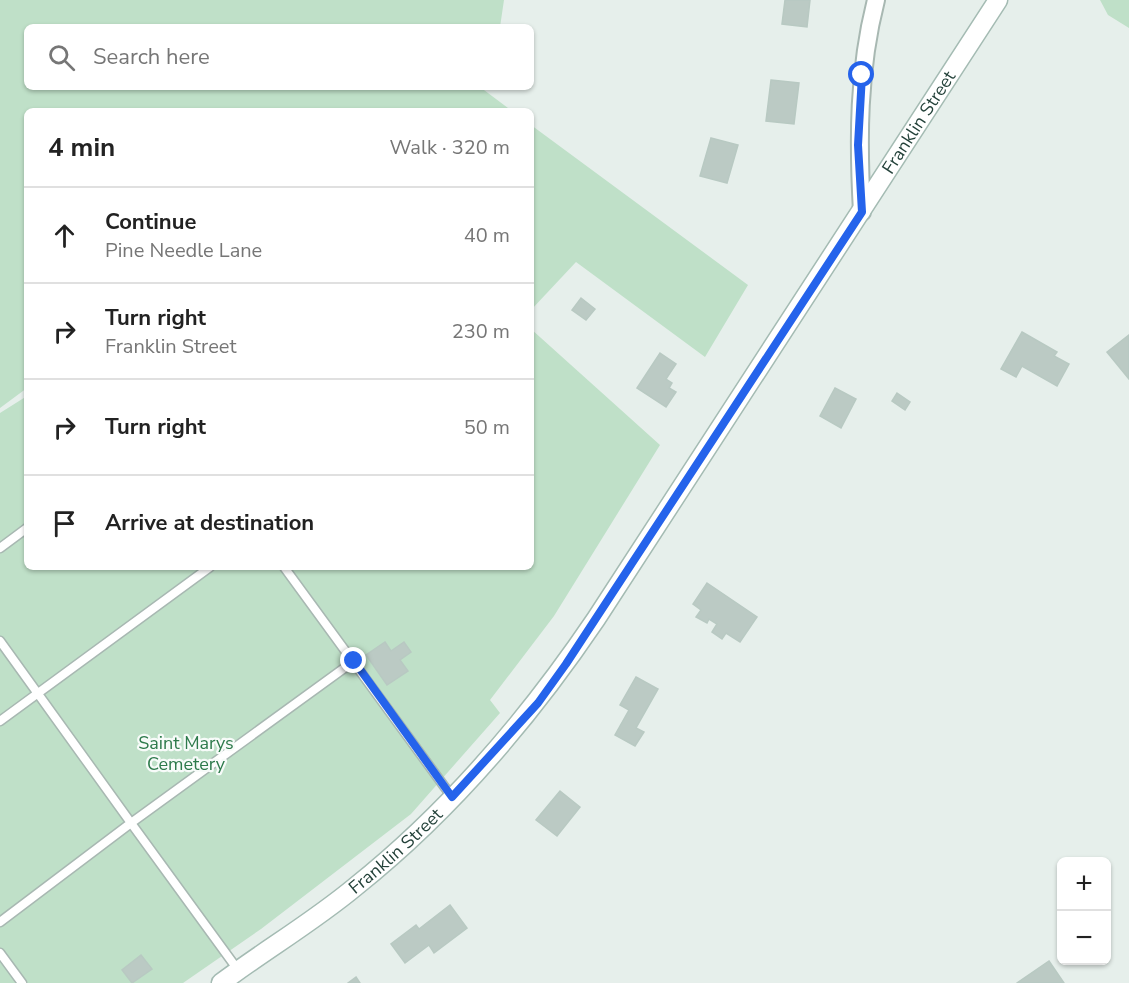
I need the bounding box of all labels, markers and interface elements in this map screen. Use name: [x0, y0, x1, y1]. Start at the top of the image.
search box: [24, 24, 534, 90]
icon: search: [45, 41, 78, 74]
text: Search here: [93, 42, 210, 72]
route start: [848, 61, 874, 87]
street label: Franklin Street: [876, 65, 961, 178]
text: 4 min: [48, 130, 115, 165]
text: Walk · 320 m: [390, 134, 510, 161]
text: Continue: [105, 207, 196, 237]
icon: ahead: [48, 219, 81, 252]
text: 40 m: [464, 222, 510, 249]
text: Pine Needle Lane: [105, 237, 262, 264]
text: Turn right: [105, 303, 206, 333]
icon: right: [48, 315, 81, 348]
text: 230 m: [452, 318, 510, 345]
text: Franklin Street: [105, 333, 236, 360]
icon: right: [48, 411, 81, 444]
text: Turn right: [105, 412, 206, 442]
text: 50 m: [464, 414, 510, 441]
icon: arrive: [48, 507, 81, 540]
text: Arrive at destination: [105, 508, 314, 538]
route end: [340, 647, 366, 673]
park label: Saint Marys Cemetery: [138, 731, 234, 776]
street label: Franklin Street: [343, 802, 448, 899]
map controls: [1057, 857, 1111, 965]
button: +: [1057, 857, 1111, 911]
button: −: [1057, 911, 1111, 965]

